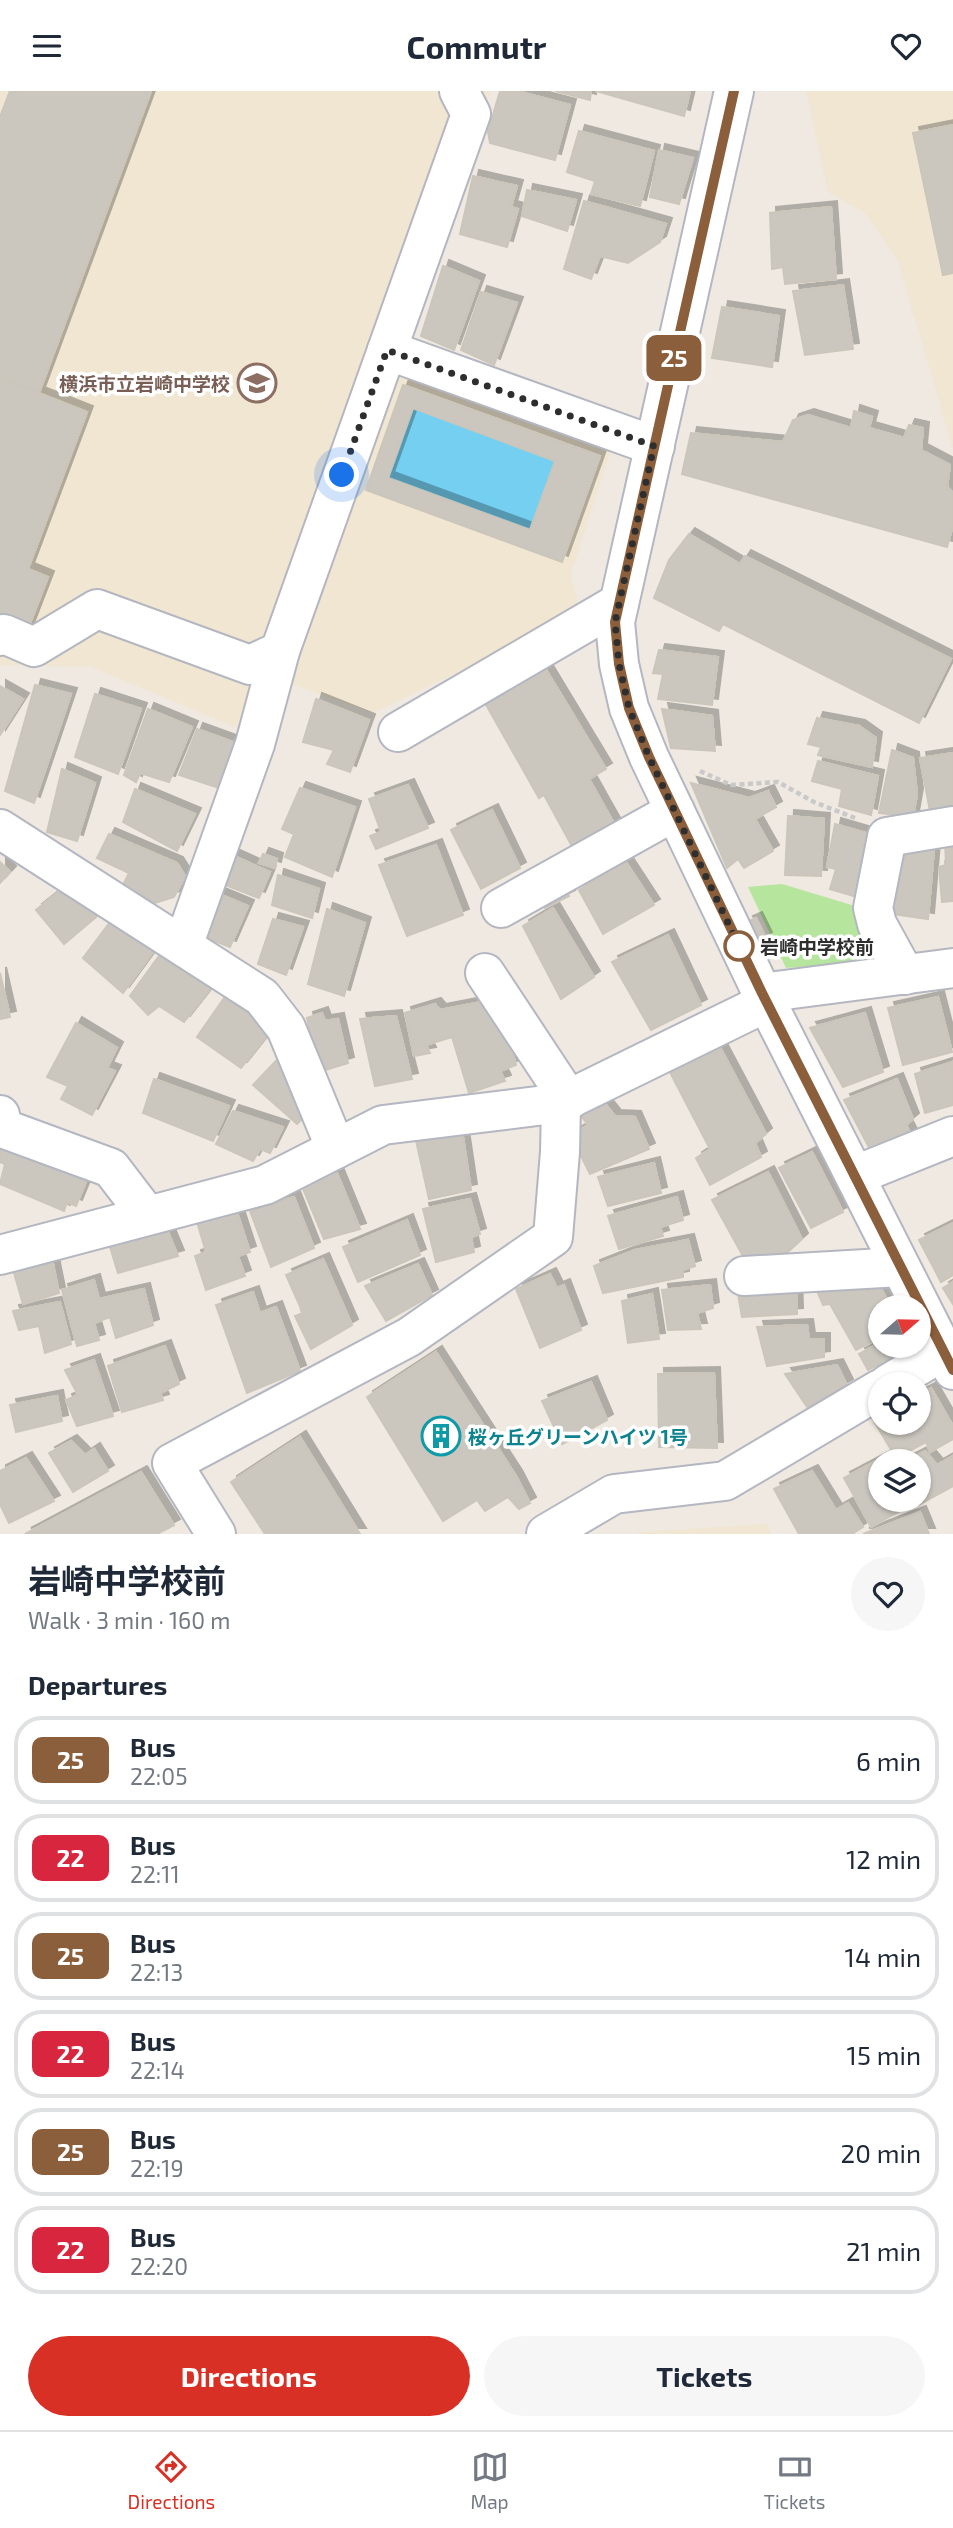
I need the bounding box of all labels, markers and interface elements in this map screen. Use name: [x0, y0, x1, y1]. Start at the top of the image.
icon: menu: [28, 27, 66, 65]
text: Commutr: [407, 27, 546, 65]
icon: heart: [887, 27, 925, 65]
line badge: 25: [642, 335, 706, 381]
text: 25: [660, 343, 688, 372]
school or university icon: 横浜市立岩崎中学校: [236, 362, 278, 404]
place label: 横浜市立岩崎中学校: [59, 372, 230, 395]
your location: [324, 457, 359, 492]
marker: 岩崎中学校前: [724, 931, 754, 961]
place label: 岩崎中学校前: [760, 935, 874, 958]
north arrow: [868, 1295, 931, 1358]
map controls: [868, 1295, 931, 1512]
button: locate: [868, 1372, 931, 1435]
building icon: 桜ヶ丘グリーンハイツ 1号: [420, 1415, 462, 1457]
place label: 桜ヶ丘グリーンハイツ 1号: [468, 1425, 688, 1448]
button: layers: [868, 1449, 931, 1512]
button: heart: [851, 1557, 925, 1631]
text: 岩崎中学校前: [28, 1560, 226, 1600]
text: Walk · 3 min · 160 m: [28, 1606, 230, 1634]
text: Departures: [28, 1669, 167, 1700]
text: Bus: [130, 1731, 176, 1762]
text: 25: [57, 1745, 84, 1774]
text: 6 min: [856, 1745, 921, 1776]
text: 22:05: [130, 1762, 187, 1790]
text: Bus: [130, 1829, 176, 1860]
text: 22: [57, 1843, 84, 1872]
text: 12 min: [846, 1843, 921, 1874]
text: 22:11: [130, 1860, 180, 1888]
text: Bus: [130, 1927, 176, 1958]
text: 25: [57, 1941, 84, 1970]
text: 14 min: [845, 1941, 921, 1972]
text: 22:13: [130, 1958, 183, 1986]
text: Bus: [130, 2025, 176, 2056]
text: 22: [57, 2039, 84, 2068]
text: 15 min: [847, 2039, 921, 2070]
text: 22:14: [130, 2056, 185, 2084]
text: Bus: [130, 2123, 176, 2154]
text: 25: [57, 2137, 84, 2166]
text: 20 min: [841, 2137, 921, 2168]
text: 22:19: [130, 2154, 184, 2182]
text: Bus: [130, 2221, 176, 2252]
text: 22: [57, 2235, 84, 2264]
text: 21 min: [846, 2235, 921, 2266]
text: 22:20: [130, 2252, 188, 2280]
button: Directions: [28, 2336, 470, 2416]
button: Tickets: [484, 2336, 925, 2416]
tab: Directions: [128, 2448, 215, 2513]
tab: Map: [470, 2448, 509, 2513]
tab: Tickets: [764, 2448, 825, 2513]

